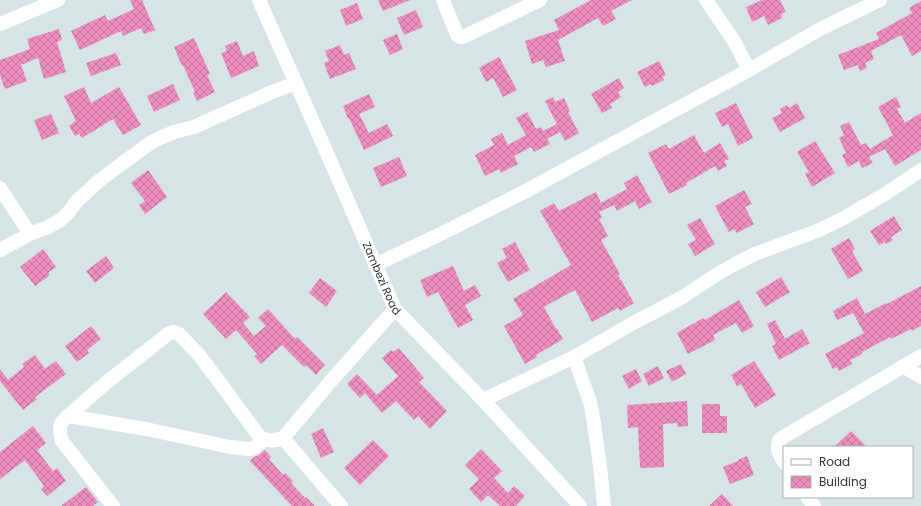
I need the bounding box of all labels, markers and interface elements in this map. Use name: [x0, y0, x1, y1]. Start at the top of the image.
street label: Zambezi Road: [359, 239, 405, 319]
legend: [783, 446, 913, 498]
text: Road: [819, 453, 850, 470]
text: Building: [819, 473, 867, 490]

